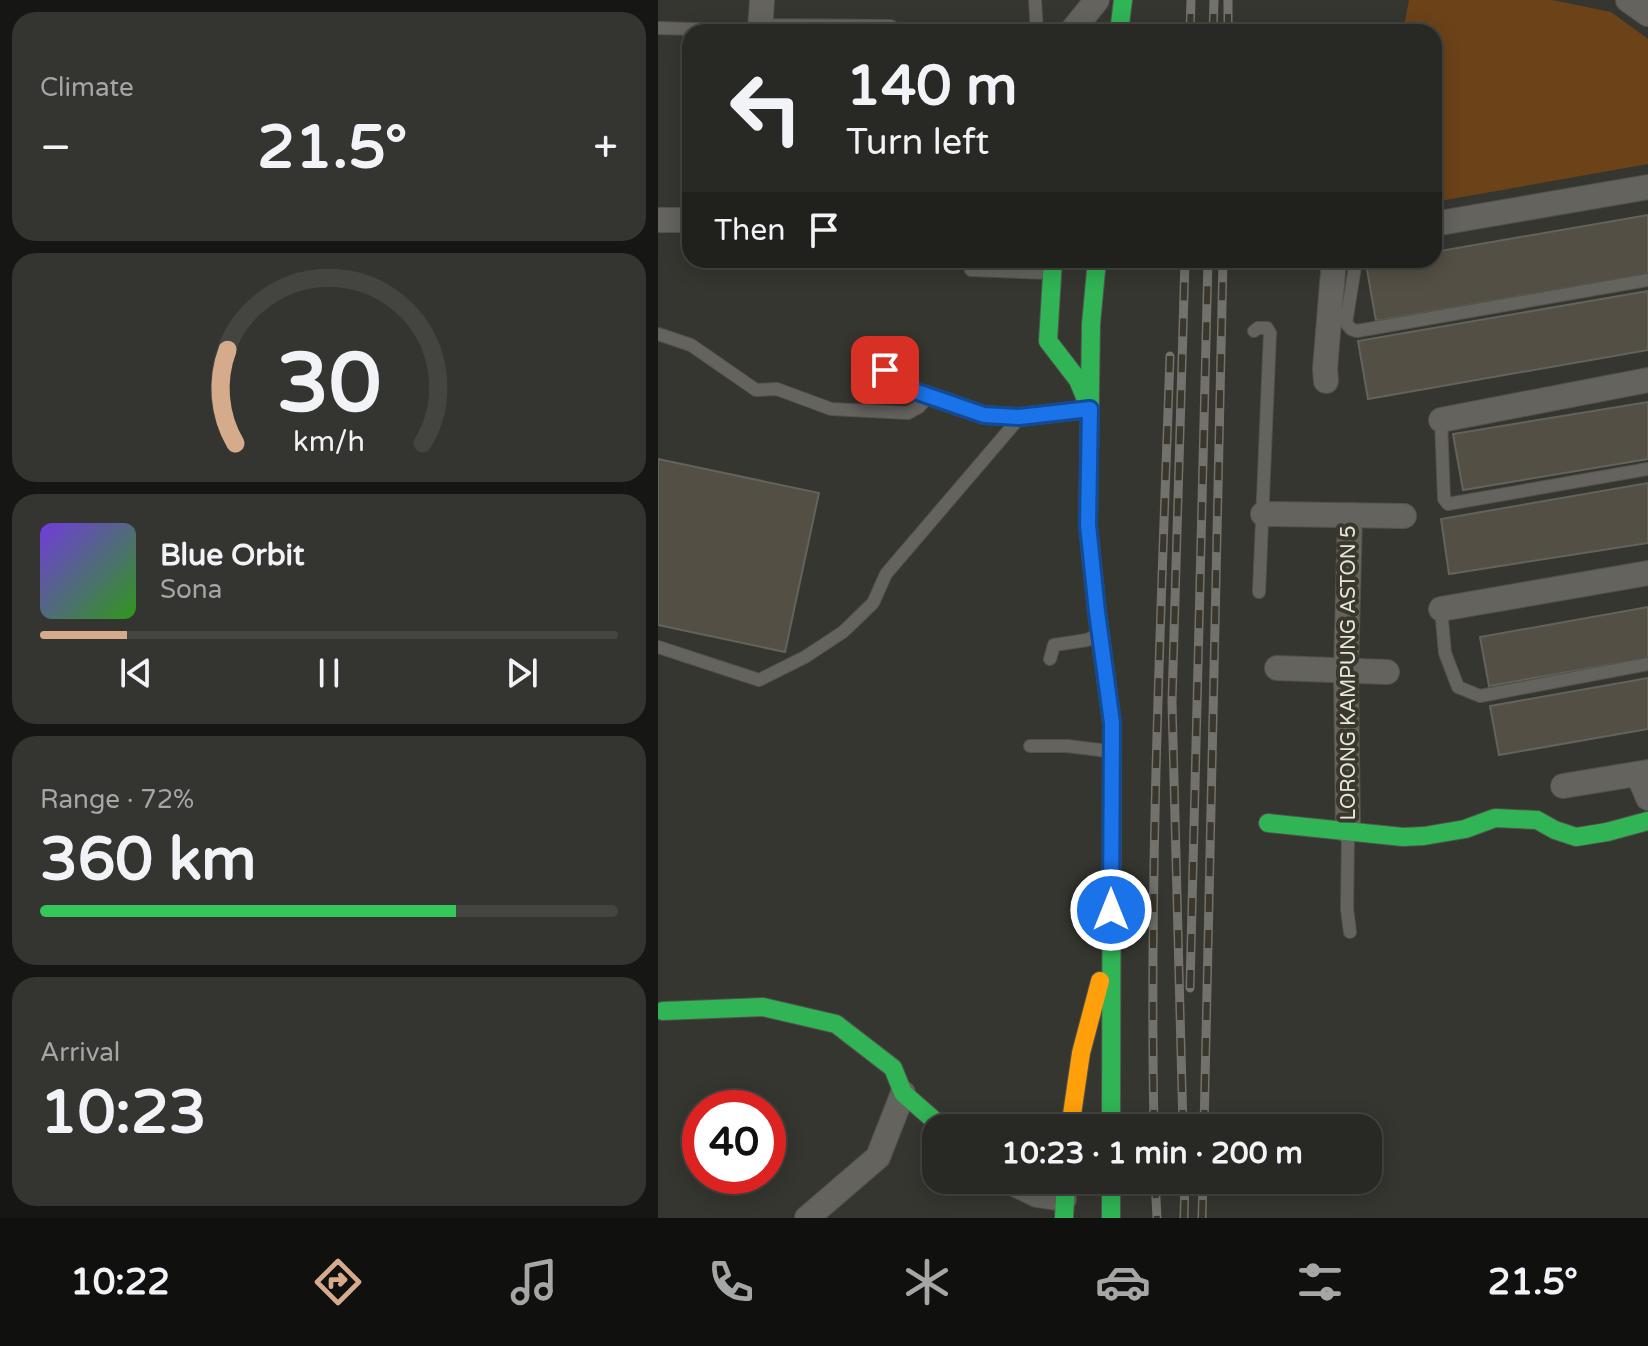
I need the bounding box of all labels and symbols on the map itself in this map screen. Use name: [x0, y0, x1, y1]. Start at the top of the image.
pin: [851, 336, 919, 404]
street label: LORONG KAMPUNG ASTON 5: [1337, 525, 1361, 821]
position arrow: [1069, 868, 1153, 952]
speed limit sign: 40: [682, 1090, 786, 1194]

